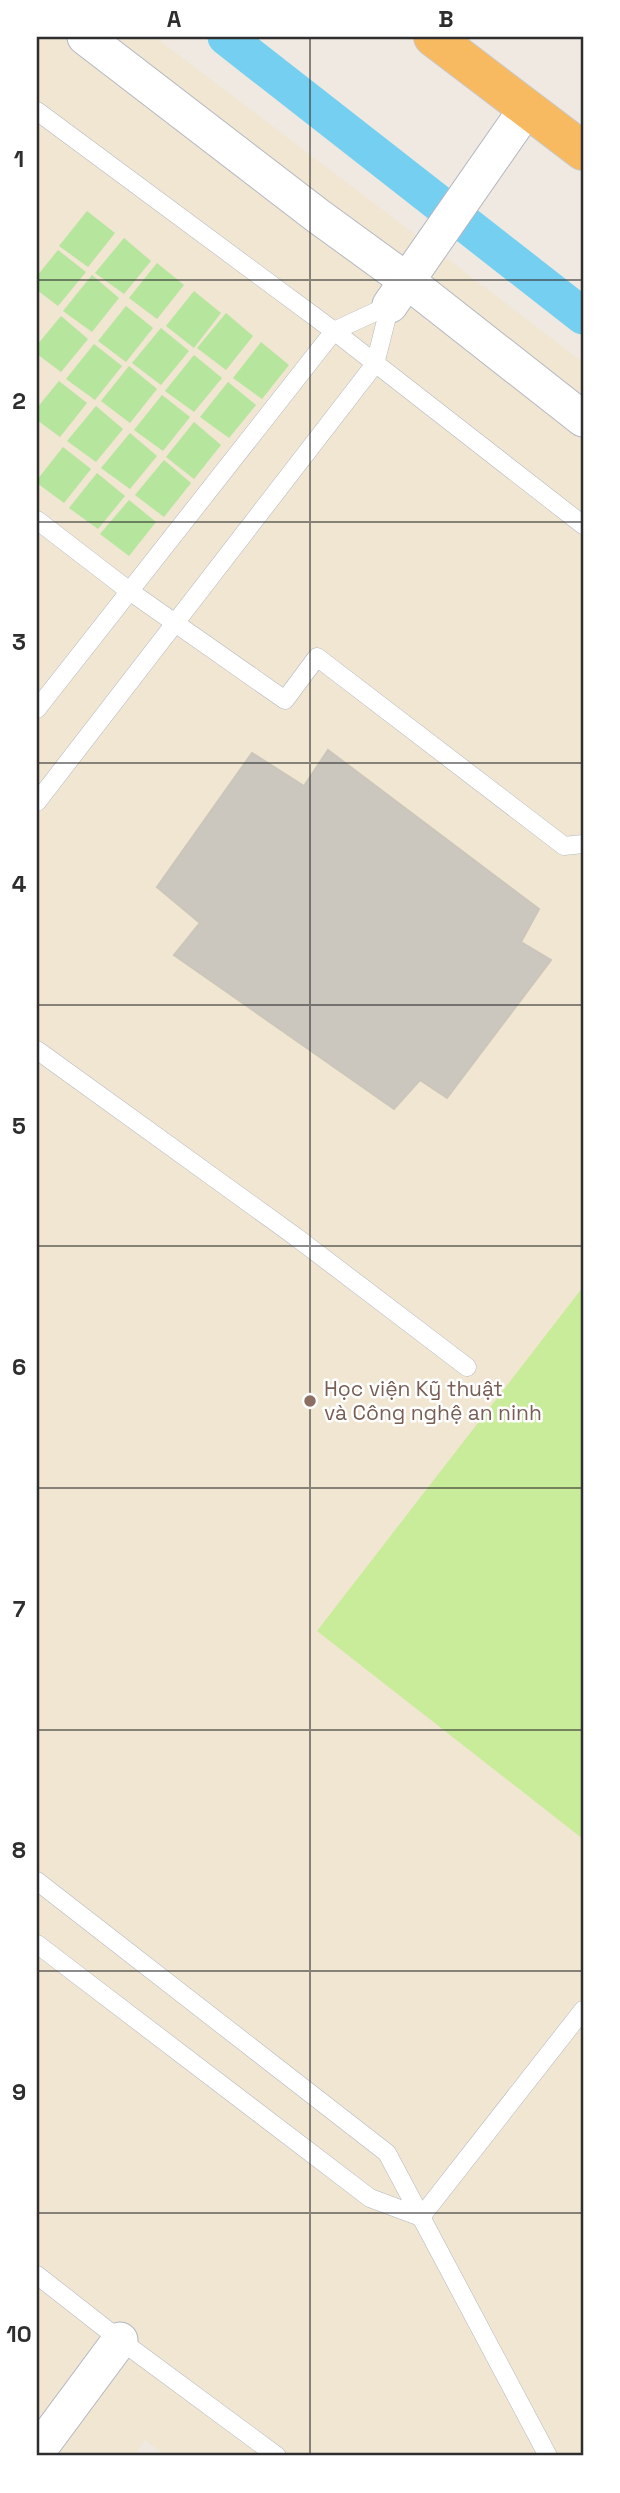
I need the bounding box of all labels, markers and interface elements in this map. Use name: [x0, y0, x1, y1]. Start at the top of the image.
text: A: [167, 4, 182, 34]
text: B: [438, 4, 454, 34]
text: 1: [14, 144, 24, 174]
text: 2: [12, 386, 26, 416]
text: 3: [12, 627, 26, 657]
text: 4: [12, 869, 27, 899]
text: 5: [12, 1111, 26, 1141]
text: 6: [12, 1352, 26, 1382]
place label: Học viện Kỹ thuật và Công nghệ an ninh: [324, 1375, 542, 1426]
marker: Học viện Kỹ thuật và Công nghệ an ninh: [302, 1393, 318, 1409]
text: 7: [13, 1594, 26, 1624]
text: 8: [12, 1835, 26, 1865]
text: 9: [12, 2077, 26, 2107]
text: 10: [6, 2319, 32, 2349]

